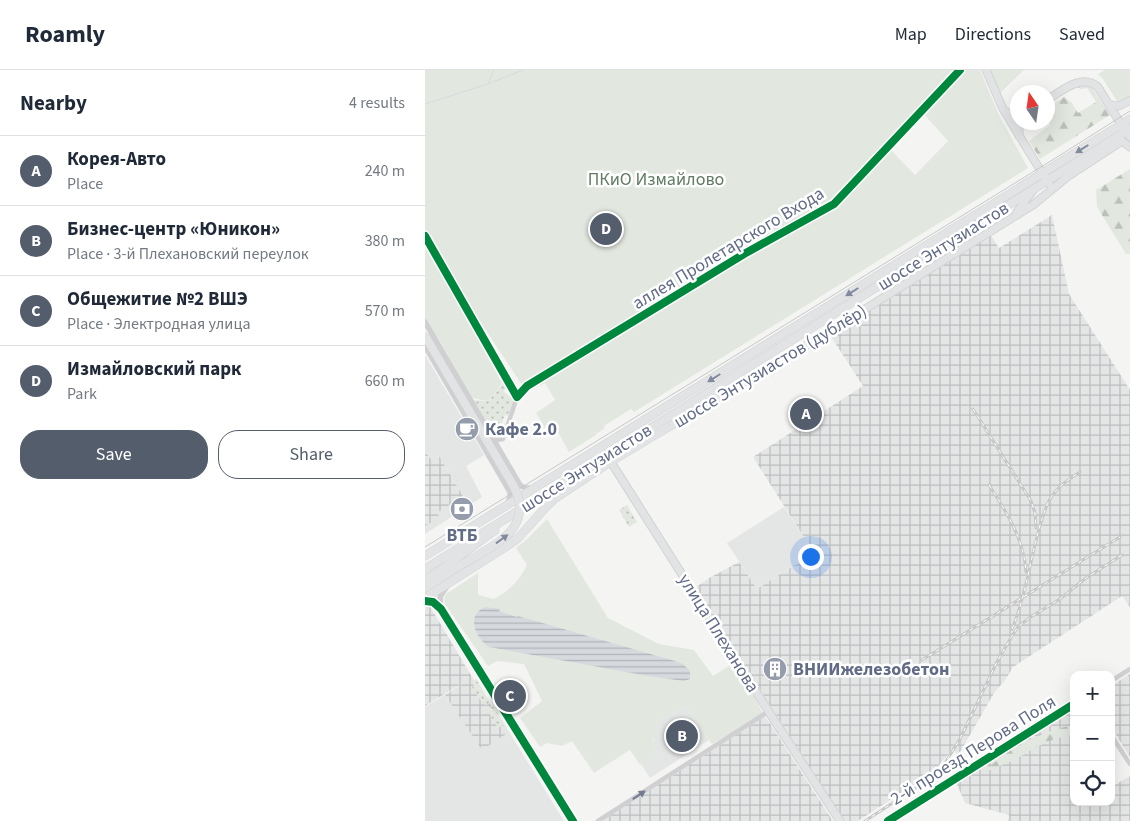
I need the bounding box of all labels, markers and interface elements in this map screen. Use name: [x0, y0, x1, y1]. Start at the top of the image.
text: Roamly: [25, 17, 105, 52]
text: Map: [895, 22, 927, 47]
text: Directions: [955, 22, 1031, 47]
text: Saved: [1059, 22, 1105, 47]
north arrow: [1010, 85, 1055, 130]
text: Nearby: [20, 88, 87, 118]
text: 4 results: [349, 92, 405, 114]
one-way arrow: [1075, 145, 1088, 154]
text: Корея-Авто: [67, 146, 166, 173]
text: A: [31, 160, 41, 182]
text: 240 m: [365, 160, 405, 182]
park label: ПКиО Измайлово: [588, 167, 724, 192]
text: Place: [67, 173, 103, 195]
street label: аллея Пролетарского Входа: [628, 181, 829, 316]
street label: шоссе Энтузиастов: [873, 196, 1014, 297]
pin: D: [590, 210, 622, 248]
text: Бизнес-центр «Юникон»: [67, 216, 280, 243]
text: B: [31, 230, 41, 252]
text: 380 m: [365, 230, 405, 252]
text: Place · 3-й Плехановский переулок: [67, 243, 309, 265]
text: Общежитие №2 ВШЭ: [67, 286, 248, 313]
one-way arrow: [846, 287, 859, 297]
street label: шоссе Энтузиастов (дублёр): [669, 299, 872, 434]
text: C: [31, 300, 41, 322]
text: 570 m: [365, 300, 405, 322]
text: Place · Электродная улица: [67, 313, 250, 335]
text: Измайловский парк: [67, 356, 241, 383]
text: D: [31, 370, 41, 392]
text: 660 m: [365, 370, 405, 392]
one-way arrow: [708, 373, 721, 382]
text: Park: [67, 383, 97, 405]
pin: A: [790, 395, 822, 433]
cafe icon: Кафе 2.0: [454, 416, 480, 442]
place label: Кафе 2.0: [485, 417, 557, 442]
street label: шоссе Энтузиастов: [516, 418, 657, 519]
button: Save: [20, 430, 208, 479]
button: Share: [218, 430, 405, 479]
bank icon: ВТБ: [449, 496, 475, 522]
place label: ВТБ: [446, 523, 478, 548]
one-way arrow: [495, 534, 509, 544]
your location: [798, 544, 824, 570]
street label: улица Плеханова: [672, 569, 765, 697]
building icon: ВНИИжелезобетон: [762, 656, 788, 682]
place label: ВНИИжелезобетон: [793, 657, 949, 682]
map controls: [1070, 671, 1115, 806]
button: +: [1070, 671, 1115, 716]
pin: C: [494, 677, 526, 715]
street label: 2-й проезд Перова Поля: [886, 689, 1061, 812]
button: −: [1070, 716, 1115, 761]
pin: B: [666, 717, 698, 755]
button: locate: [1070, 761, 1115, 806]
one-way arrow: [633, 790, 646, 799]

